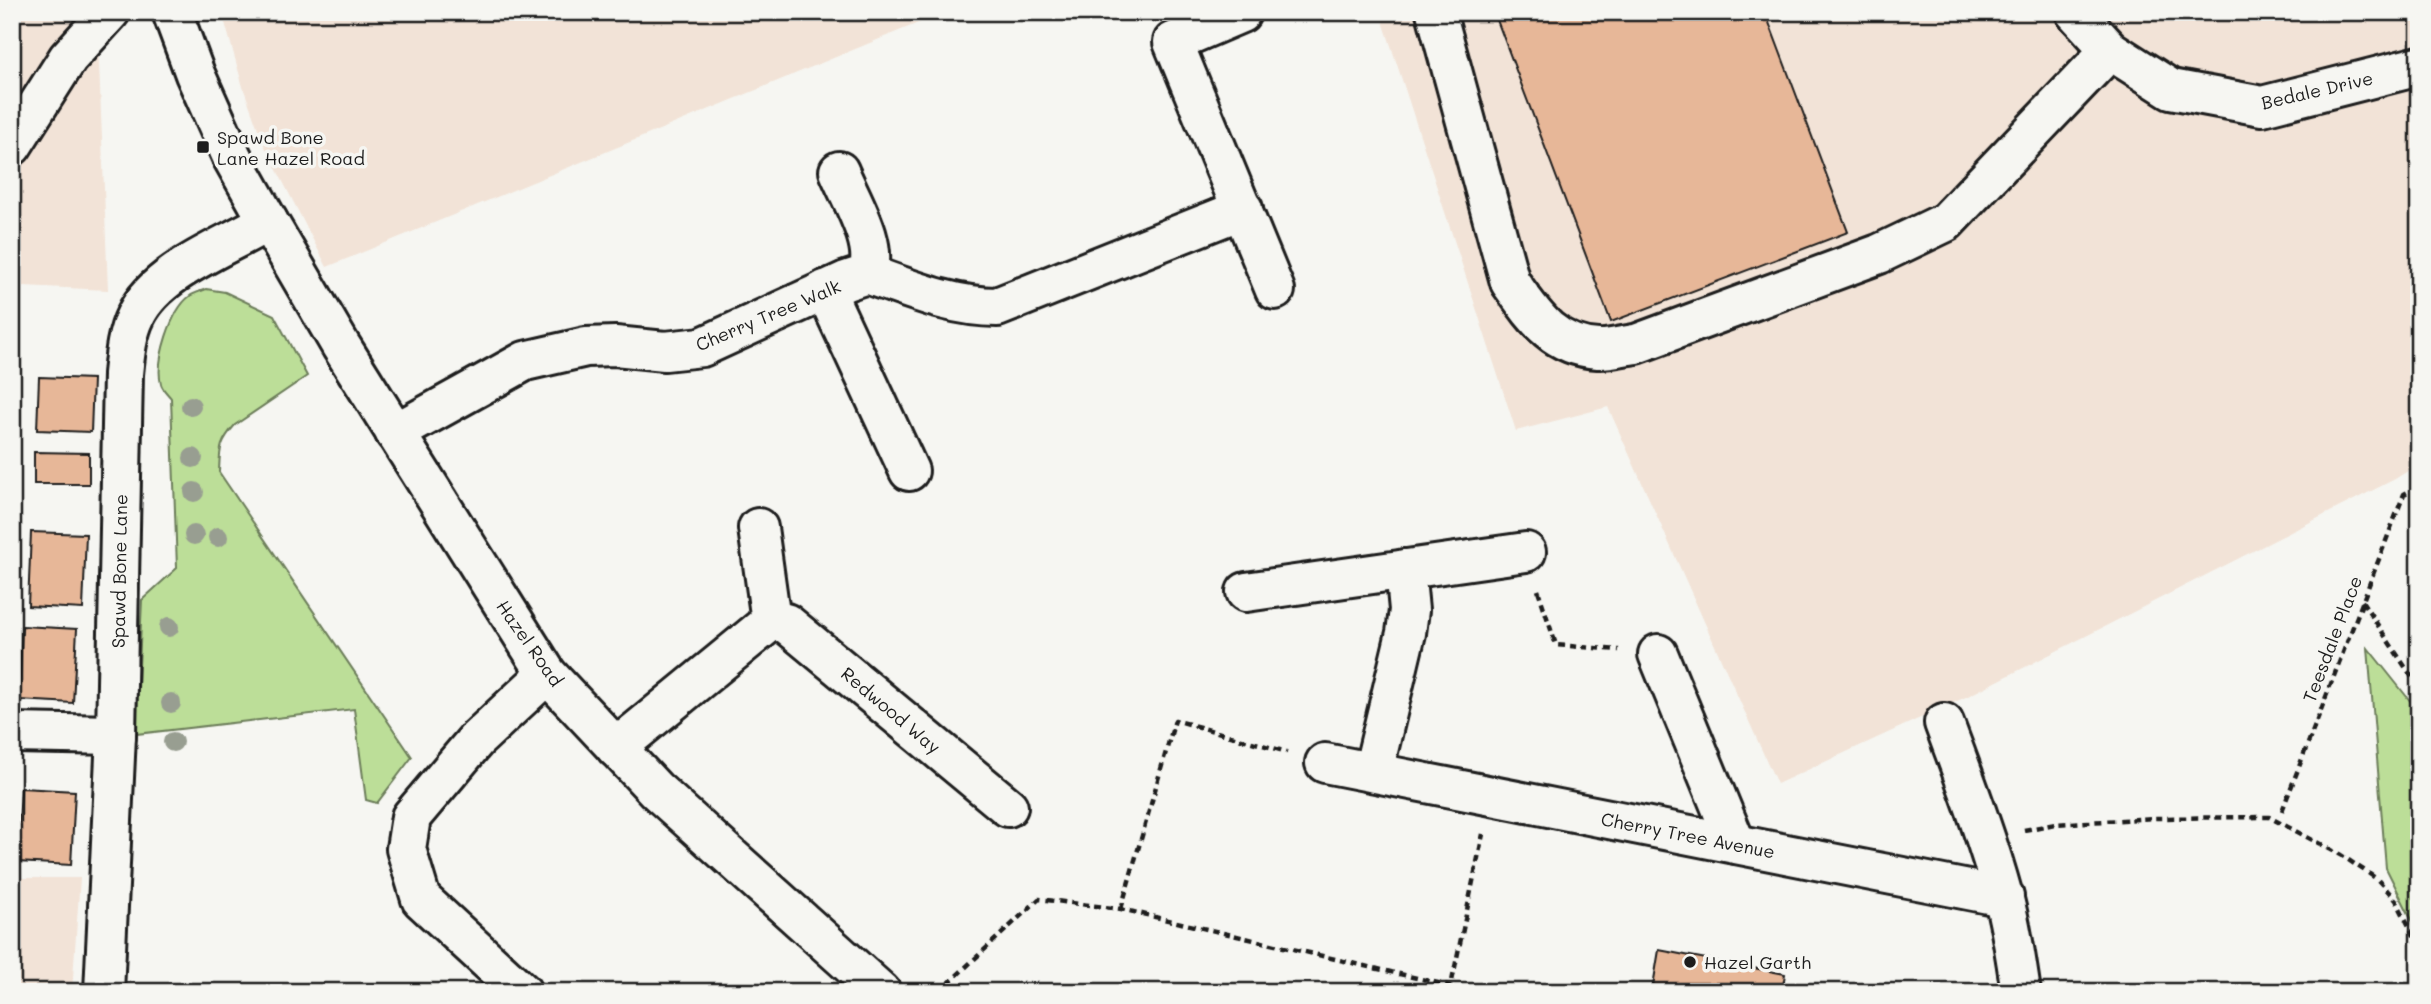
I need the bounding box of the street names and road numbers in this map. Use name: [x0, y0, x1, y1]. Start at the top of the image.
street label: Bedale Drive: [2259, 65, 2375, 115]
street label: Cherry Tree Walk: [692, 274, 844, 356]
street label: Spawd Bone Lane: [106, 494, 132, 648]
street label: Teesdale Place: [2297, 572, 2367, 706]
street label: Hazel Road: [491, 595, 569, 691]
street label: Redwood Way: [836, 661, 946, 759]
street label: Cherry Tree Avenue: [1599, 806, 1777, 864]

